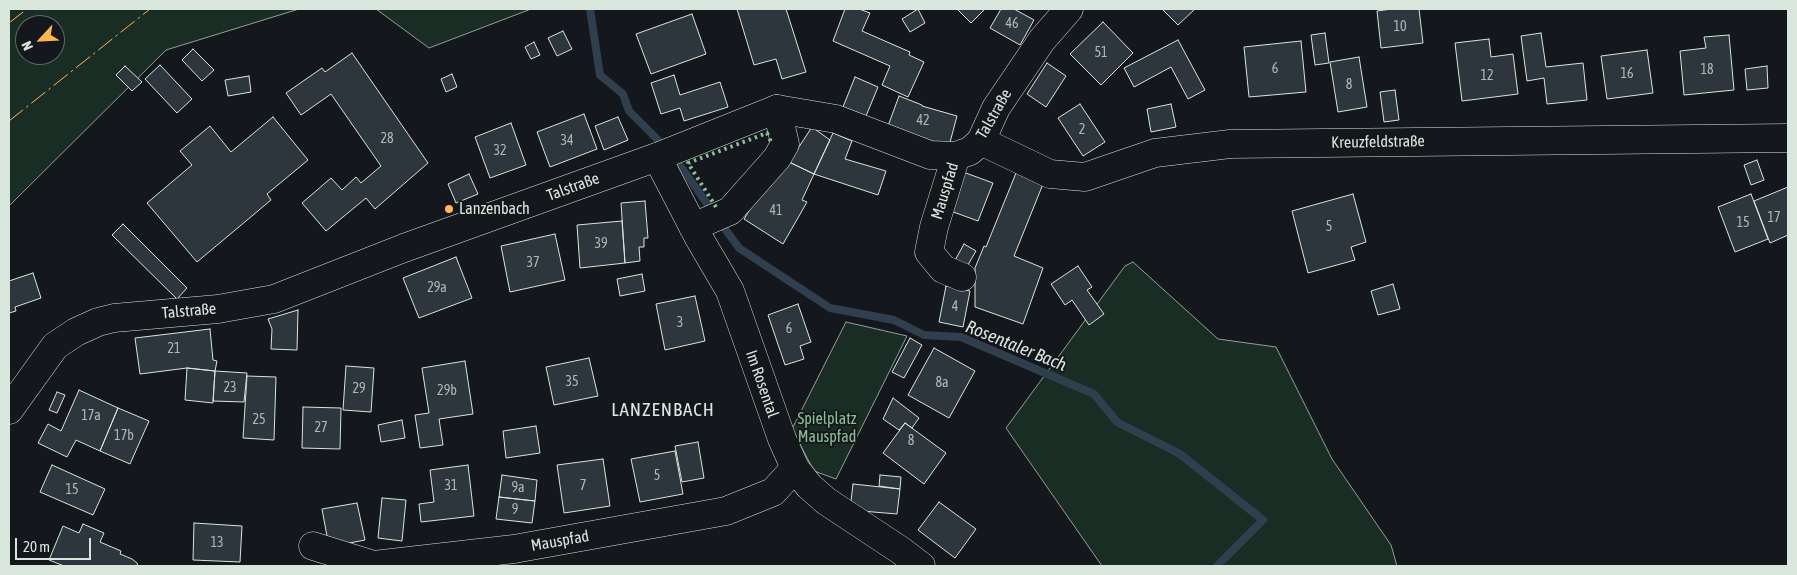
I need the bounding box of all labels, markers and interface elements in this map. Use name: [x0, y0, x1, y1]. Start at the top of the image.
north arrow: [15, 15, 65, 65]
house number: 46: [1005, 16, 1019, 32]
house number: 10: [1393, 19, 1407, 35]
text: N: [18, 39, 36, 53]
house number: 51: [1094, 45, 1108, 61]
house number: 6: [1272, 61, 1278, 77]
house number: 18: [1700, 62, 1714, 78]
house number: 16: [1620, 66, 1634, 82]
house number: 12: [1480, 68, 1494, 84]
house number: 8: [1346, 77, 1352, 93]
street label: Talstraße: [972, 86, 1016, 142]
house number: 42: [916, 113, 930, 129]
house number: 2: [1079, 122, 1085, 138]
house number: 28: [380, 131, 394, 147]
street label: Kreuzfeldstraße: [1331, 132, 1425, 152]
house number: 34: [560, 133, 574, 149]
house number: 32: [493, 143, 507, 159]
street label: Mauspfad: [927, 160, 963, 222]
street label: Talstraße: [544, 169, 602, 205]
place label: Lanzenbach: [459, 199, 530, 219]
marker: Lanzenbach: [443, 203, 455, 215]
house number: 41: [769, 203, 783, 219]
house number: 17: [1767, 210, 1781, 226]
house number: 15: [1736, 215, 1750, 231]
house number: 5: [1326, 219, 1332, 235]
house number: 39: [594, 236, 608, 252]
house number: 37: [526, 255, 540, 271]
house number: 29a: [427, 280, 447, 296]
street label: Talstraße: [161, 299, 217, 323]
house number: 4: [952, 299, 958, 315]
house number: 3: [677, 315, 683, 331]
water label: Rosentaler Bach: [962, 316, 1070, 376]
house number: 6: [786, 321, 792, 337]
house number: 21: [167, 341, 181, 357]
street label: Im Rosental: [741, 348, 783, 420]
house number: 35: [565, 374, 579, 390]
house number: 8a: [935, 375, 949, 391]
house number: 23: [223, 380, 237, 396]
house number: 29: [352, 381, 366, 397]
house number: 29b: [437, 383, 457, 399]
district label: LANZENBACH: [610, 399, 716, 421]
house number: 17a: [81, 408, 101, 424]
park label: Spielplatz Mauspfad: [797, 409, 857, 447]
house number: 25: [252, 412, 266, 428]
house number: 27: [314, 420, 328, 436]
house number: 17b: [114, 428, 134, 444]
house number: 8: [908, 433, 914, 449]
house number: 5: [654, 468, 660, 484]
house number: 31: [444, 478, 458, 494]
house number: 7: [580, 478, 586, 494]
house number: 9a: [511, 480, 525, 496]
house number: 15: [65, 482, 79, 498]
house number: 9: [512, 502, 518, 518]
street label: Mauspfad: [529, 526, 591, 556]
scale bar: [18, 528, 94, 560]
house number: 13: [210, 535, 224, 551]
text: 20 m: [23, 538, 50, 555]

